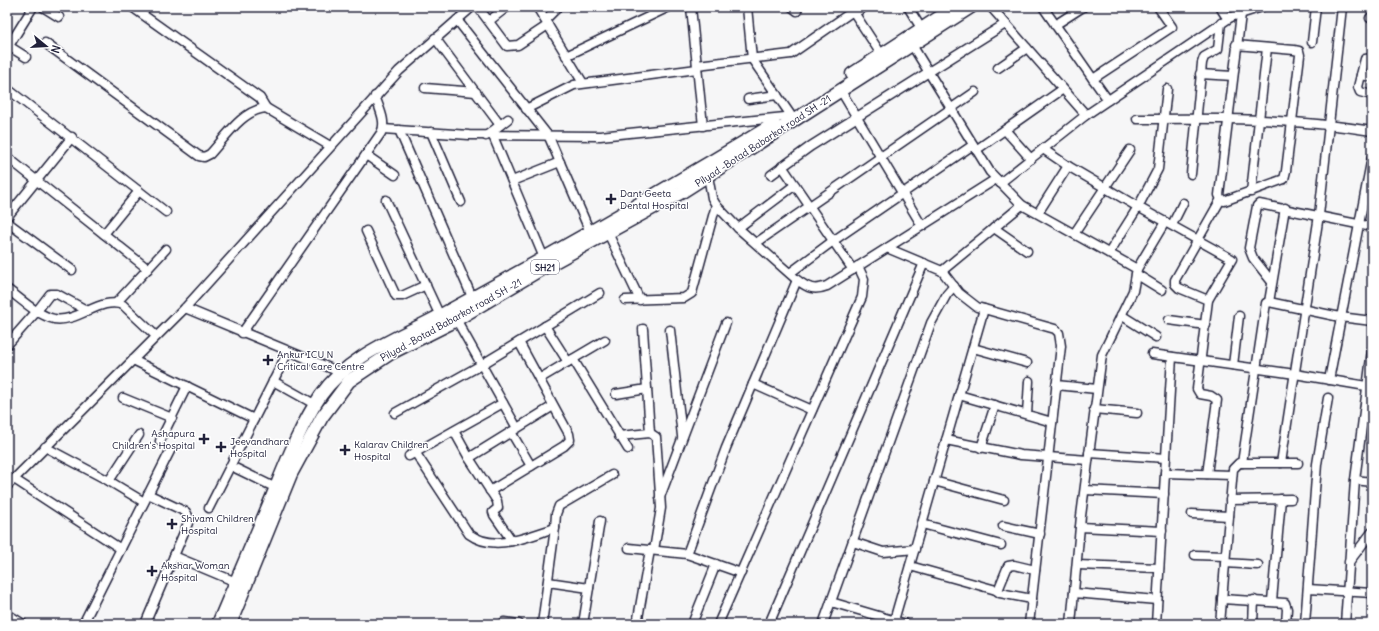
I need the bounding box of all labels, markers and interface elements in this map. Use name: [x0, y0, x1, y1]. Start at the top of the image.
north arrow: [26, 26, 66, 66]
text: N: [48, 43, 63, 55]
street label: Pilyad -Botad Babarkot road SH -21: [692, 92, 834, 190]
place label: Dant Geeta Dental Hospital: [620, 187, 689, 212]
marker: Dant Geeta Dental Hospital: [605, 193, 617, 205]
road number: SH21: [531, 260, 559, 274]
street label: Pilyad -Botad Babarkot road SH -21: [378, 276, 524, 364]
place label: Ankur ICU N Critical Care Centre: [277, 348, 365, 373]
marker: Ankur ICU N Critical Care Centre: [262, 354, 274, 366]
place label: Ashapura Children's Hospital: [112, 427, 195, 452]
marker: Ashapura Children's Hospital: [198, 433, 210, 445]
place label: Jeevandhara Hospital: [230, 435, 289, 460]
place label: Kalarav Children Hospital: [354, 438, 429, 463]
marker: Jeevandhara Hospital: [215, 441, 227, 453]
marker: Kalarav Children Hospital: [339, 444, 351, 456]
place label: Shivam Children Hospital: [181, 512, 254, 537]
marker: Shivam Children Hospital: [166, 518, 178, 530]
place label: Akshar Woman Hospital: [161, 559, 230, 584]
marker: Akshar Woman Hospital: [146, 565, 158, 577]

